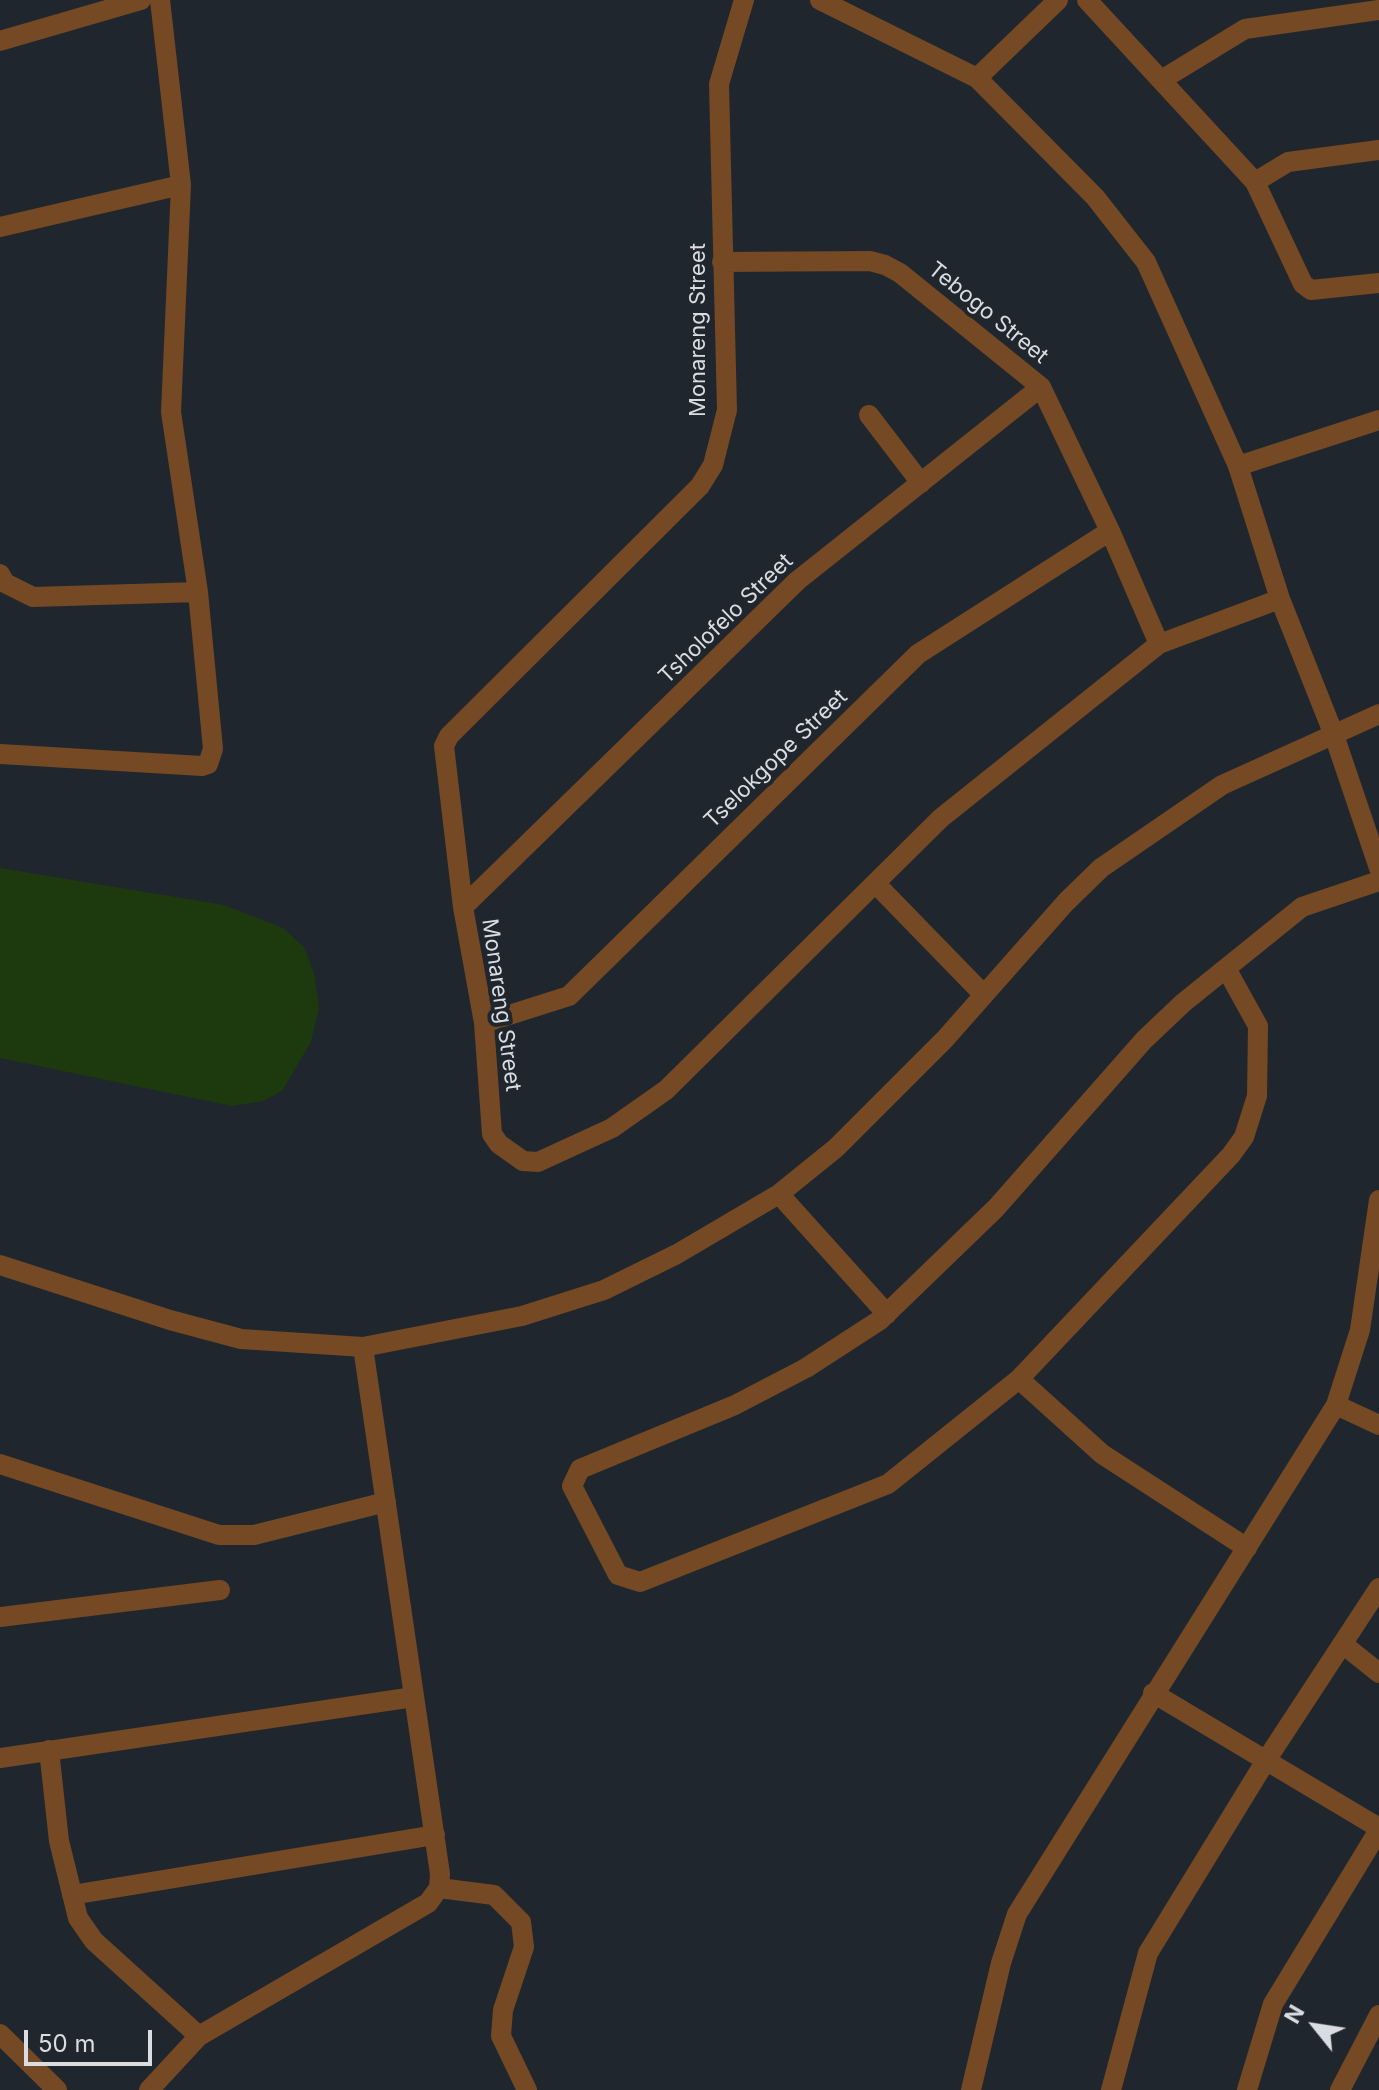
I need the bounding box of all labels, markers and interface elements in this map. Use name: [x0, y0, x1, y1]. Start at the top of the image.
street label: Monareng Street: [685, 243, 711, 417]
street label: Tebogo Street: [923, 257, 1053, 369]
street label: Tsholofelo Street: [654, 548, 798, 690]
street label: Tselokgope Street: [699, 684, 853, 834]
street label: Monareng Street: [476, 917, 526, 1093]
north arrow: [1275, 1986, 1355, 2066]
text: N: [1279, 2000, 1310, 2028]
scale bar: [28, 2014, 156, 2064]
text: 50 m: [38, 2029, 96, 2058]

